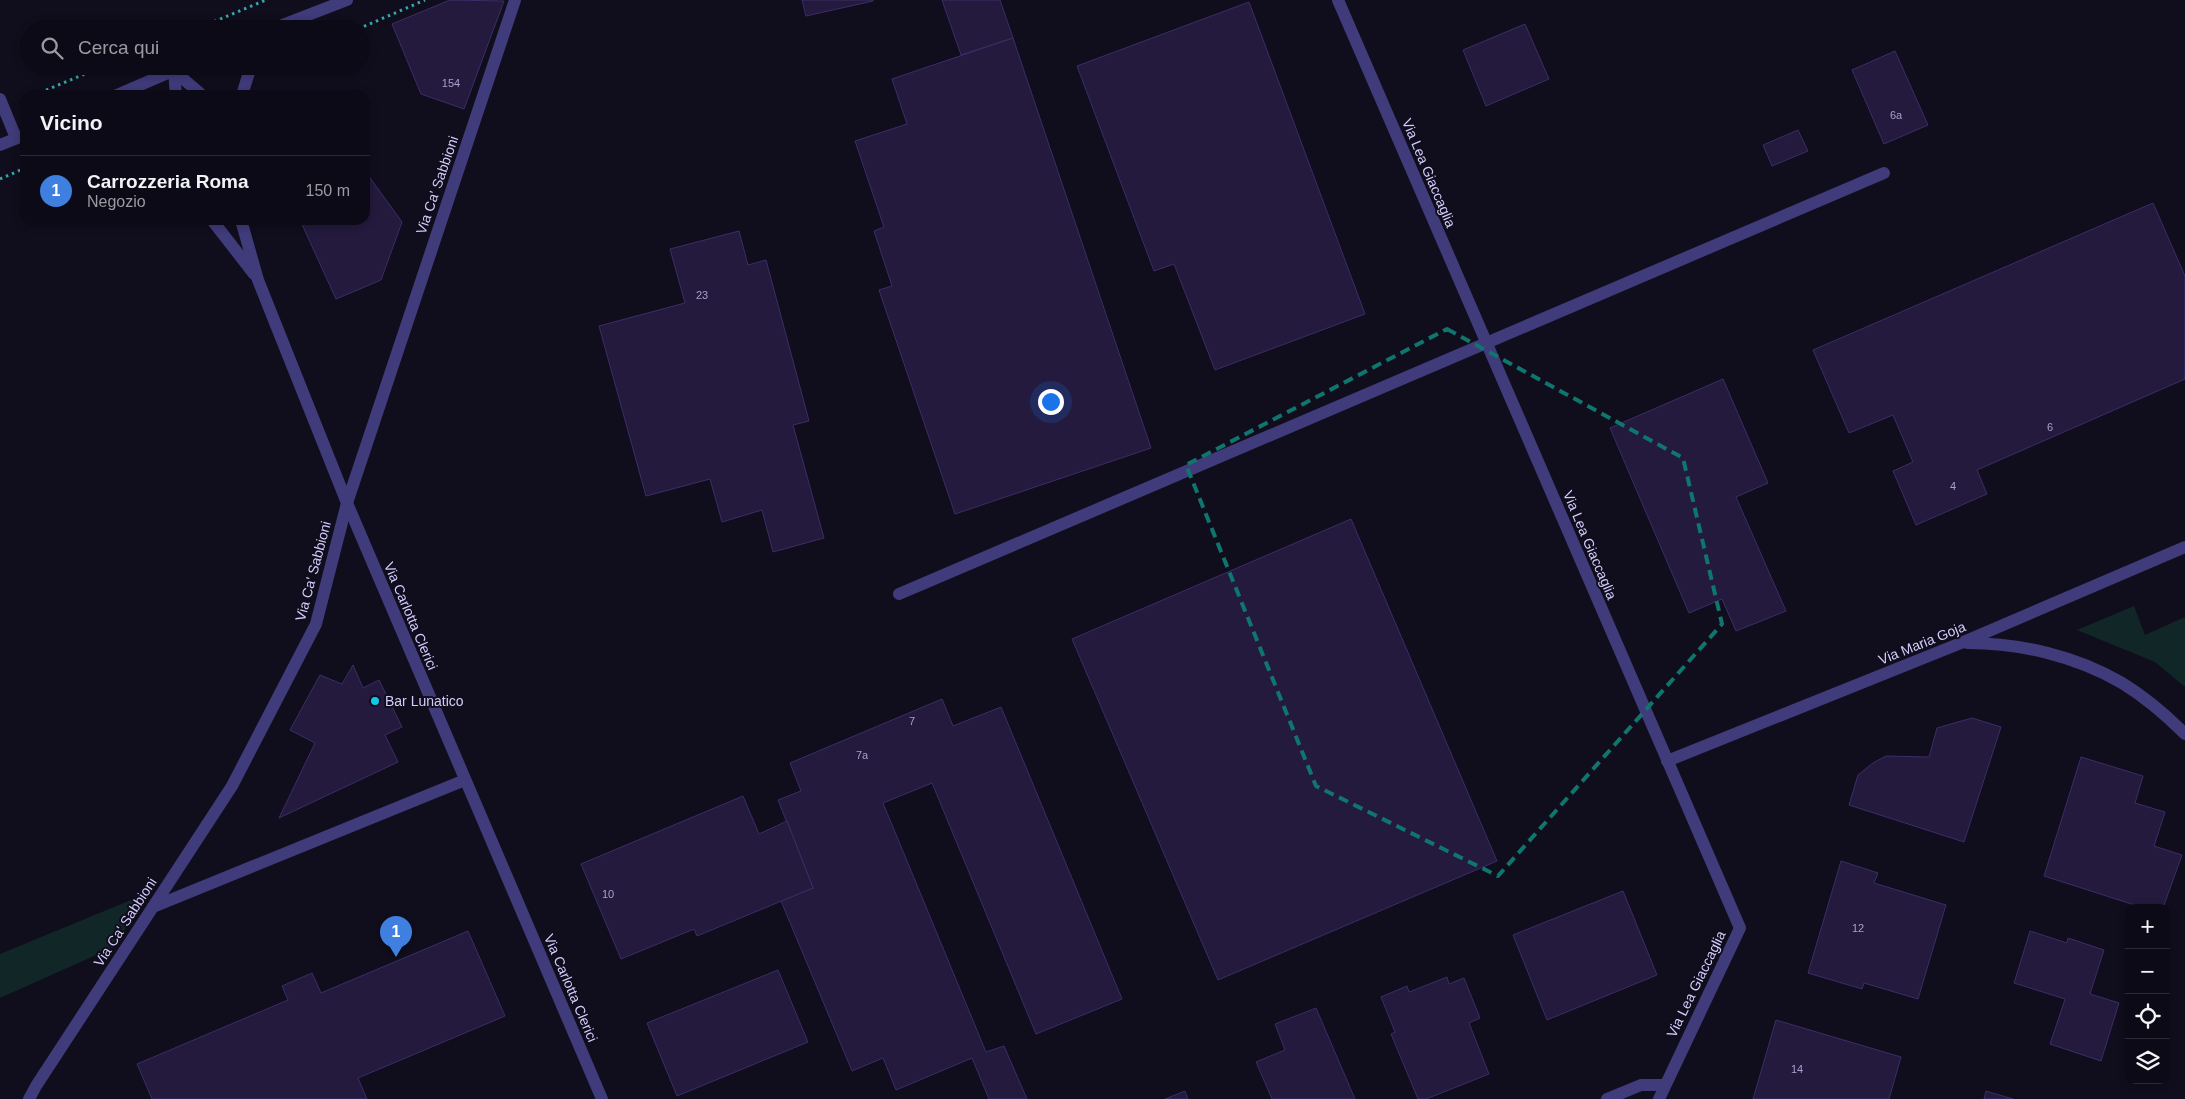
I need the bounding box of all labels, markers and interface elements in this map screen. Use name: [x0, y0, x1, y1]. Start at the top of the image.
search box: [20, 20, 370, 75]
icon: search: [38, 34, 66, 62]
text: Cerca qui: [78, 37, 159, 58]
house number: 154: [442, 77, 460, 89]
house number: 6a: [1890, 109, 1903, 121]
text: Vicino: [40, 111, 103, 134]
street label: Via Lea Giaccaglia: [1399, 116, 1459, 230]
street label: Via Ca' Sabbioni: [413, 134, 461, 236]
text: Carrozzeria Roma: [87, 171, 249, 192]
text: 1: [52, 182, 60, 199]
text: 150 m: [306, 182, 350, 199]
text: Negozio: [87, 193, 146, 210]
house number: 23: [696, 289, 708, 301]
your location: [1038, 389, 1064, 415]
house number: 6: [2047, 421, 2053, 433]
house number: 4: [1950, 480, 1956, 492]
street label: Via Lea Giaccaglia: [1560, 488, 1620, 602]
street label: Via Ca' Sabbioni: [292, 519, 334, 623]
street label: Via Carlotta Clerici: [381, 560, 441, 672]
street label: Via Maria Goja: [1876, 618, 1968, 668]
place label: Bar Lunatico: [385, 693, 464, 709]
marker: Bar Lunatico: [369, 695, 381, 707]
house number: 7: [909, 715, 915, 727]
house number: 7a: [856, 749, 869, 761]
street label: Via Ca' Sabbioni: [90, 875, 160, 969]
house number: 10: [602, 888, 614, 900]
map controls: [2125, 904, 2170, 1084]
button: +: [2125, 904, 2170, 949]
pin: 1: [380, 916, 412, 957]
house number: 12: [1852, 922, 1864, 934]
street label: Via Lea Giaccaglia: [1663, 928, 1729, 1040]
street label: Via Carlotta Clerici: [541, 932, 601, 1044]
button: −: [2125, 949, 2170, 994]
button: locate: [2125, 994, 2170, 1039]
button: layers: [2125, 1039, 2170, 1084]
house number: 14: [1791, 1063, 1803, 1075]

